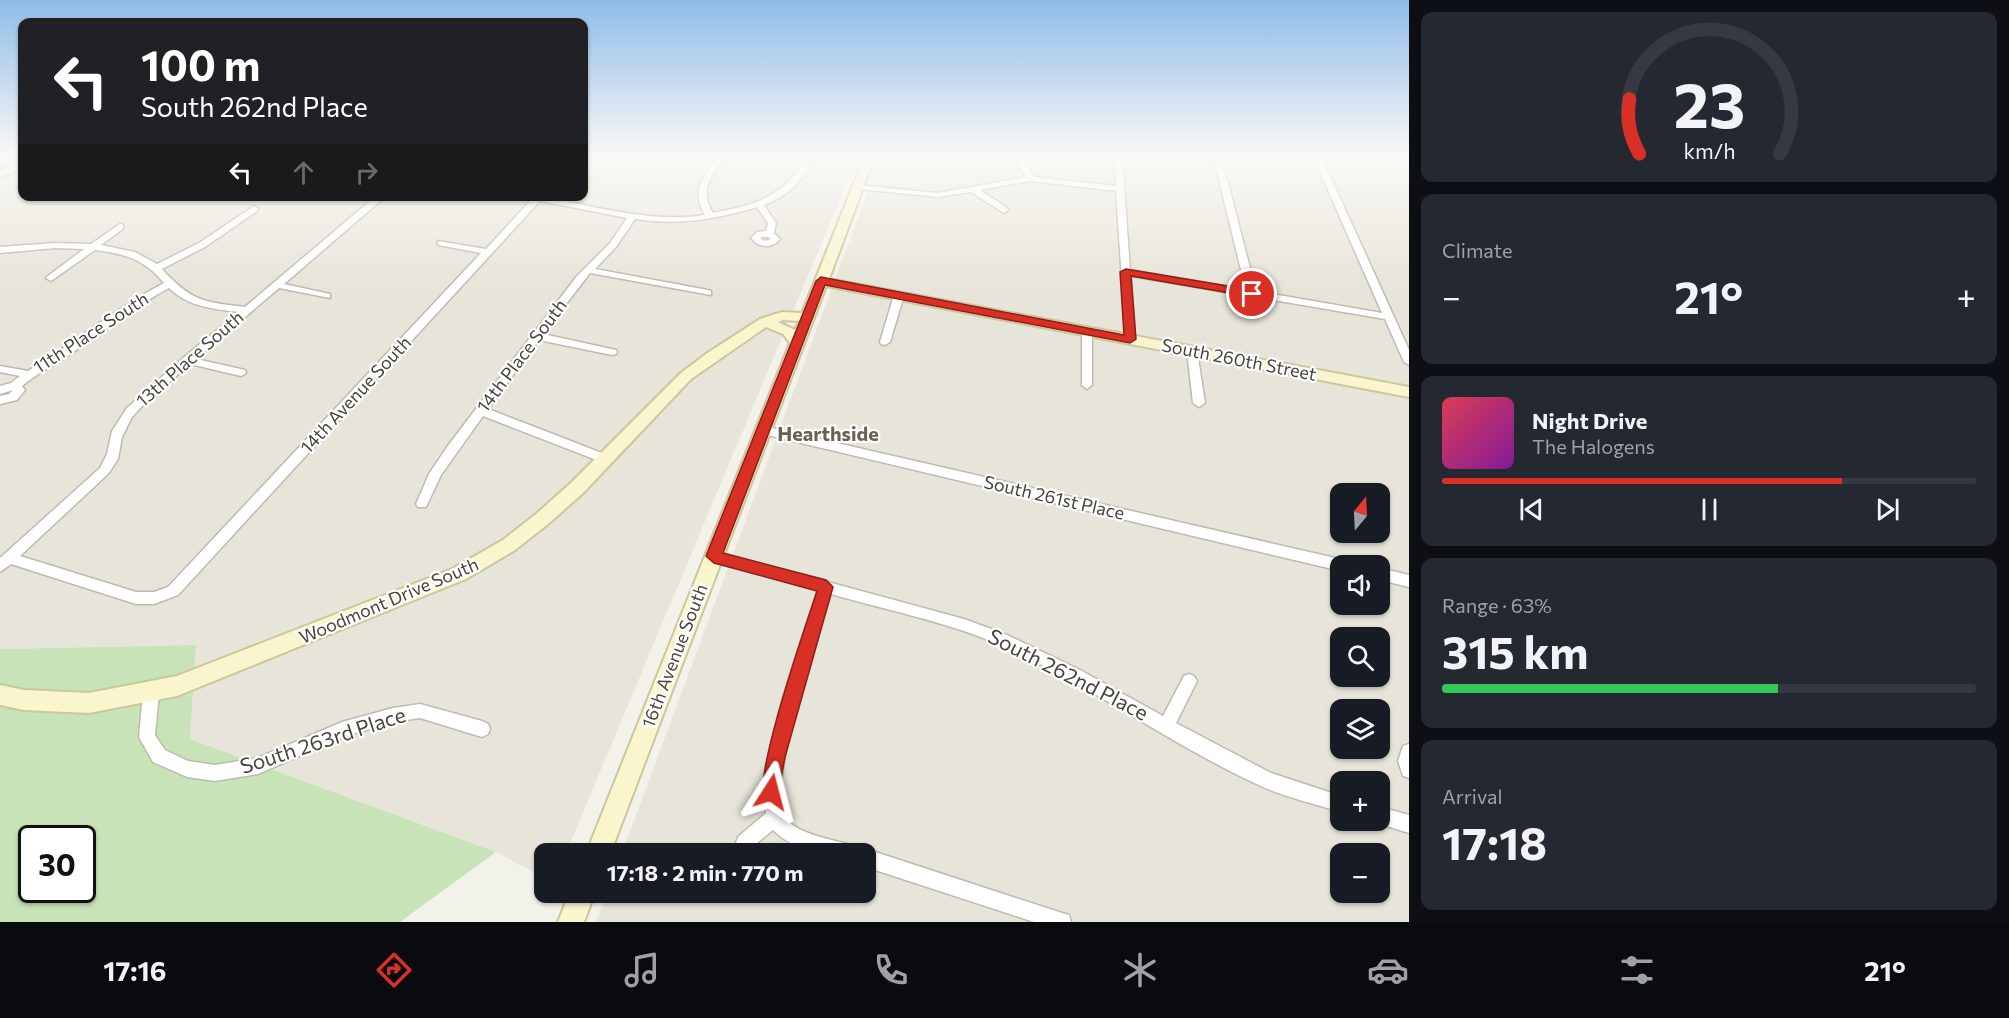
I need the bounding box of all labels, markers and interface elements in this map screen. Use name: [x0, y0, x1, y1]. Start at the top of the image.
text: 100 m: [141, 38, 261, 90]
icon: left: [42, 42, 120, 120]
text: 23: [1673, 65, 1745, 141]
text: South 262nd Place: [141, 90, 368, 123]
text: km/h: [1683, 137, 1735, 163]
icon: left: [224, 156, 257, 189]
icon: ahead: [287, 156, 320, 189]
icon: right: [350, 156, 383, 189]
text: Climate: [1442, 238, 1512, 262]
pin: [1226, 268, 1277, 319]
text: 21°: [1674, 268, 1743, 323]
text: −: [1442, 275, 1461, 316]
text: +: [1957, 275, 1976, 316]
icon: arrive: [1235, 277, 1268, 310]
street label: 11th Place South: [29, 287, 152, 378]
street label: 14th Place South: [472, 295, 571, 416]
street label: 13th Place South: [131, 306, 248, 411]
street label: 14th Avenue South: [295, 331, 415, 457]
street label: South 260th Street: [1160, 333, 1318, 385]
text: Night Drive: [1532, 407, 1647, 434]
district label: Hearthside: [777, 421, 879, 445]
text: The Halogens: [1532, 434, 1655, 458]
street label: South 261st Place: [982, 470, 1127, 524]
north arrow: [1330, 483, 1390, 543]
map controls: [1330, 483, 1390, 903]
icon: previous: [1515, 493, 1548, 526]
icon: pause: [1693, 493, 1726, 526]
icon: next: [1871, 493, 1904, 526]
street label: Woodmont Drive South: [296, 552, 482, 648]
button: sound: [1330, 555, 1390, 615]
street label: 16th Avenue South: [637, 581, 712, 731]
text: Range · 63%: [1442, 593, 1552, 617]
street label: South 262nd Place: [984, 623, 1153, 725]
text: 315 km: [1442, 623, 1589, 678]
button: search: [1330, 627, 1390, 687]
button: layers: [1330, 699, 1390, 759]
street label: South 263rd Place: [237, 701, 409, 778]
position arrow: [739, 760, 803, 824]
button: +: [1330, 771, 1390, 831]
text: Arrival: [1442, 784, 1503, 808]
text: 17:18: [1442, 814, 1547, 869]
speed limit sign: 30: [18, 825, 96, 903]
button: −: [1330, 843, 1390, 903]
text: 17:18 · 2 min · 770 m: [607, 859, 803, 886]
icon: directions: [373, 949, 415, 991]
icon: music: [621, 949, 663, 991]
icon: phone: [870, 949, 912, 991]
icon: climate: [1119, 949, 1161, 991]
icon: car: [1367, 949, 1409, 991]
icon: filters: [1616, 949, 1658, 991]
text: 17:16: [103, 954, 166, 987]
text: 21°: [1864, 954, 1906, 987]

